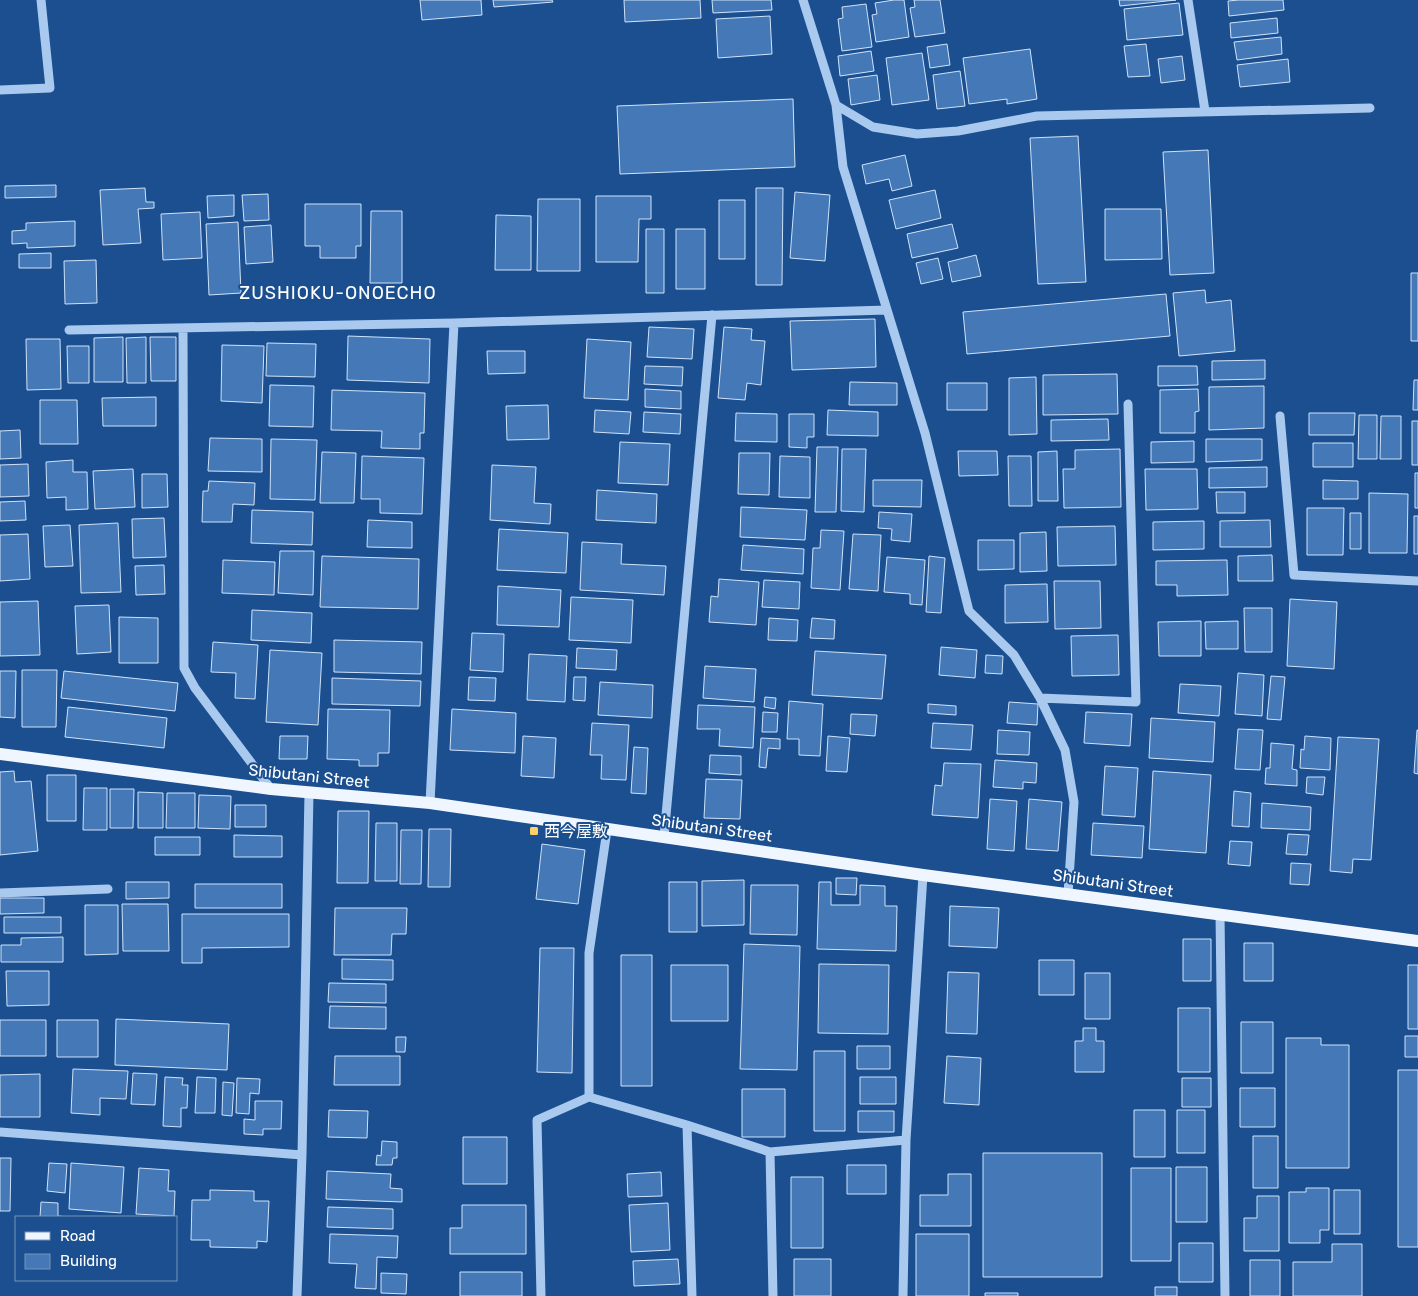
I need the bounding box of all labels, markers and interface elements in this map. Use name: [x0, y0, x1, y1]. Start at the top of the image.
district label: ZUSHIOKU-ONOECHO: [239, 282, 437, 304]
street label: Shibutani Street: [248, 760, 370, 792]
street label: Shibutani Street: [650, 810, 774, 846]
place label: 西今屋敷: [544, 822, 608, 841]
marker: 西今屋敷: [528, 825, 540, 837]
street label: Shibutani Street: [1051, 865, 1175, 901]
legend: [15, 1216, 178, 1281]
text: Road: [60, 1227, 96, 1245]
text: Building: [60, 1252, 117, 1270]

